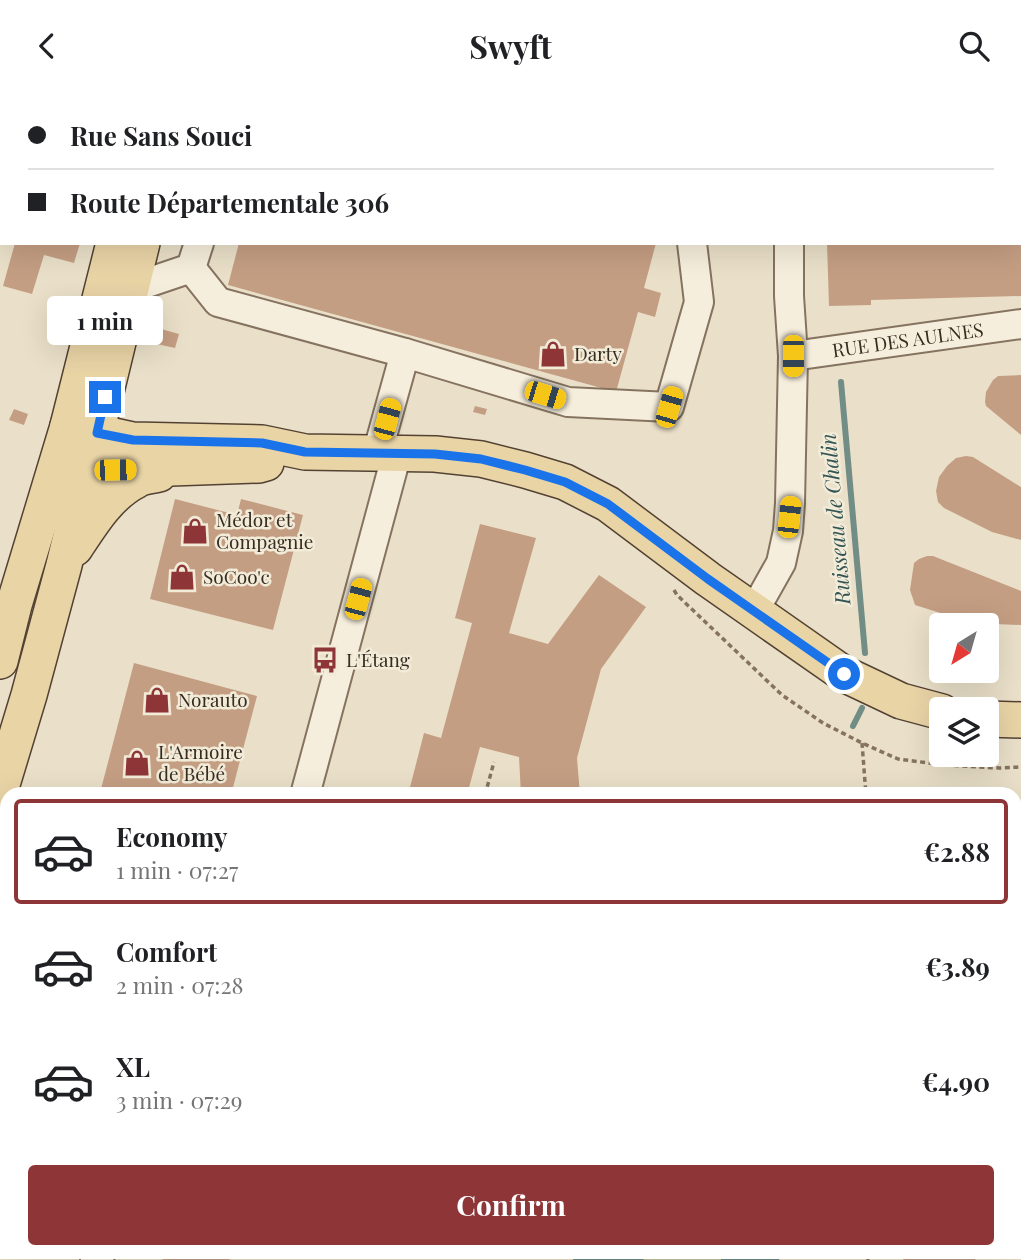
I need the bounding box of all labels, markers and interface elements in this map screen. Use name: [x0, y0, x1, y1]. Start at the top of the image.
text: Swyft: [469, 24, 552, 67]
icon: back: [28, 27, 66, 65]
icon: search: [955, 27, 993, 65]
text: Rue Sans Souci: [70, 118, 252, 153]
text: Route Départementale 306: [70, 185, 389, 220]
callout: 1 min: [47, 295, 163, 345]
text: 1 min: [77, 305, 133, 336]
street label: RUE DES AULNES: [830, 315, 985, 362]
car: [783, 335, 804, 377]
shop icon: Darty: [538, 339, 568, 369]
place label: Darty: [574, 340, 622, 366]
car: [522, 379, 569, 411]
route end: [89, 381, 121, 413]
car: [654, 384, 685, 430]
car: [372, 396, 403, 442]
water label: Ruisseau de Chalin: [813, 432, 856, 607]
car: [94, 459, 137, 481]
car: [777, 495, 802, 539]
place label: Médor et Compagnie: [216, 506, 313, 554]
shop icon: Médor et Compagnie: [180, 516, 210, 546]
shop icon: SoCoo'c: [167, 562, 197, 592]
place label: SoCoo'c: [203, 563, 270, 589]
car: [343, 576, 374, 622]
north arrow: [929, 613, 999, 683]
map controls: [929, 613, 999, 767]
bus stop icon: L'Étang: [310, 645, 340, 675]
place label: L'Étang: [346, 646, 410, 672]
route start: [828, 658, 860, 690]
shop icon: Norauto: [142, 685, 172, 715]
place label: Norauto: [178, 686, 248, 712]
button: layers: [929, 697, 999, 767]
place label: L'Armoire de Bébé: [158, 738, 243, 786]
shop icon: L'Armoire de Bébé: [122, 748, 152, 778]
text: Economy: [116, 819, 227, 854]
icon: car: [32, 820, 95, 883]
text: €2.88: [924, 834, 990, 869]
text: 1 min · 07:27: [116, 854, 238, 885]
text: Comfort: [116, 934, 217, 969]
icon: car: [32, 935, 95, 998]
text: €3.89: [925, 949, 990, 984]
text: 2 min · 07:28: [116, 969, 243, 1000]
text: XL: [116, 1049, 150, 1084]
icon: car: [32, 1050, 95, 1113]
text: €4.90: [922, 1064, 990, 1099]
text: 3 min · 07:29: [116, 1084, 243, 1115]
button: Confirm: [28, 1165, 994, 1245]

